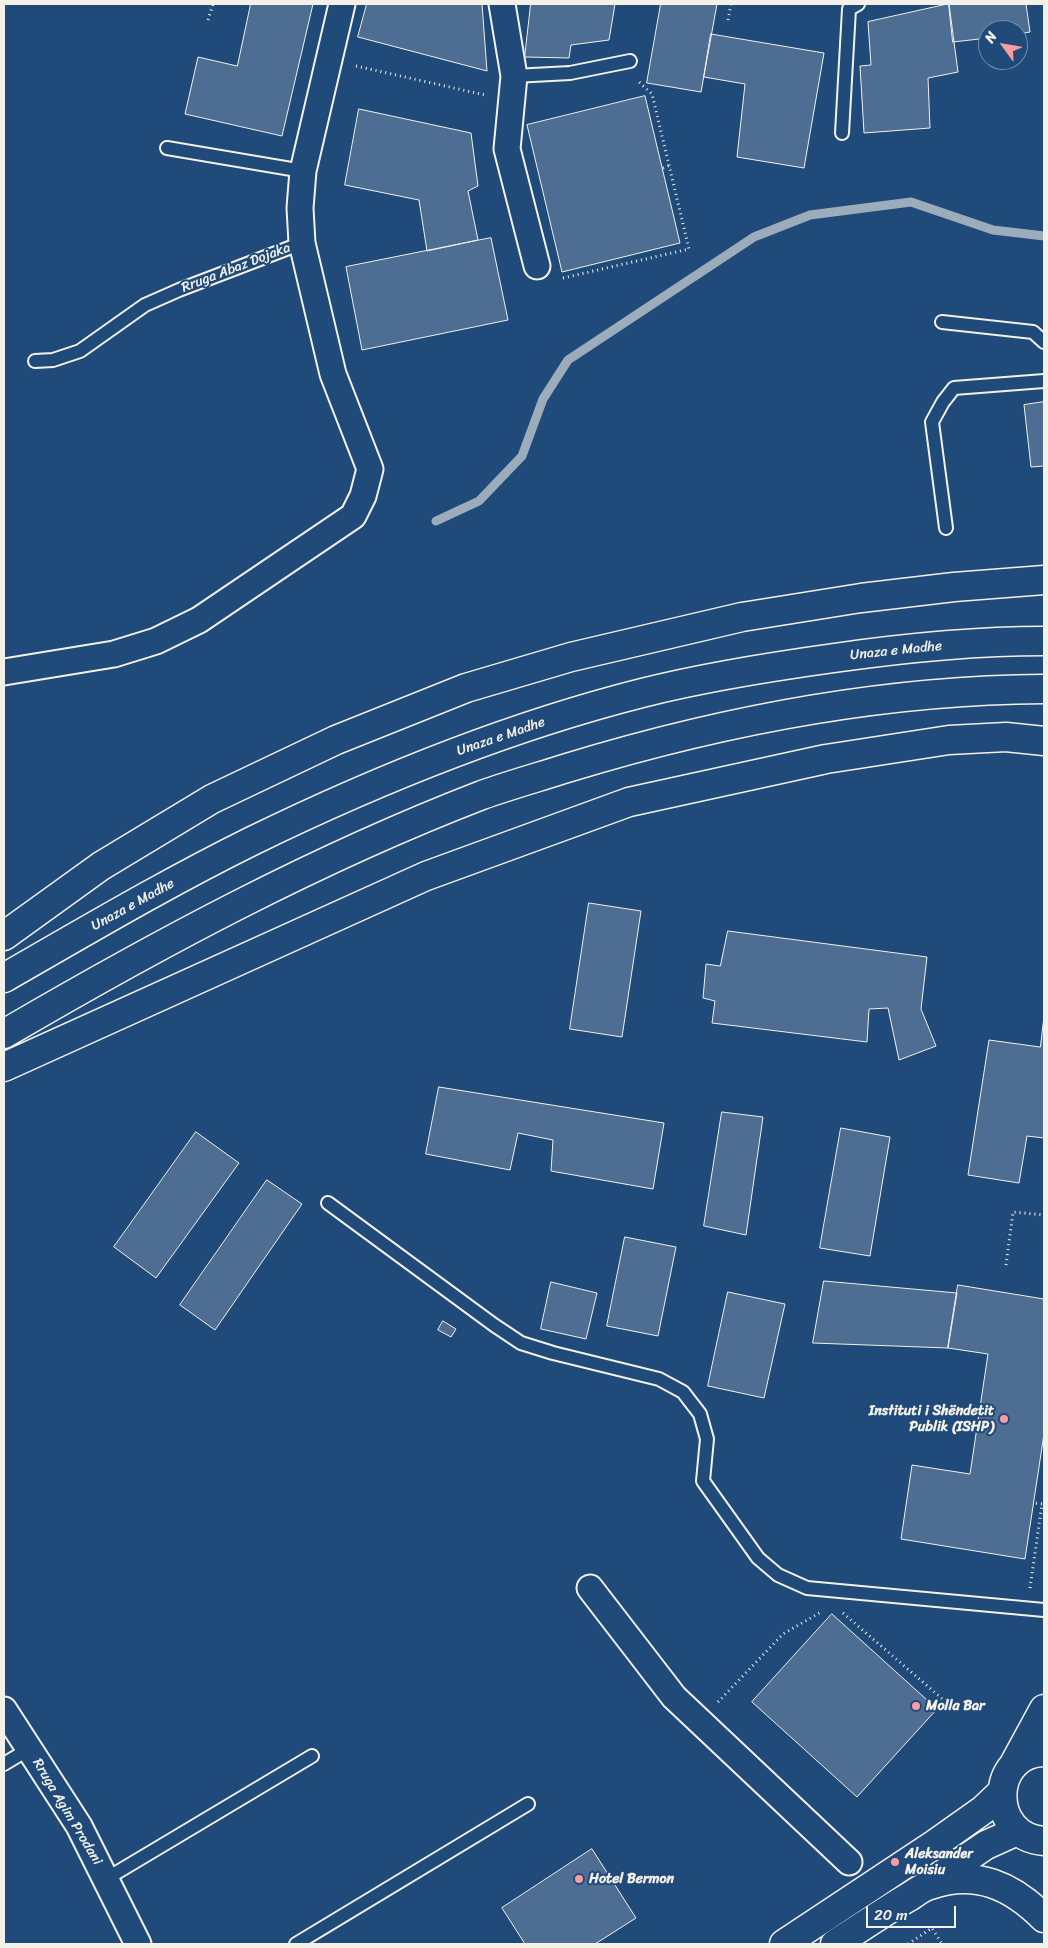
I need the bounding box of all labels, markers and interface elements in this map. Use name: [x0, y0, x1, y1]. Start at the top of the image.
north arrow: [978, 20, 1028, 70]
text: N: [978, 27, 1004, 48]
street label: Rruga Abaz Dojaka: [179, 240, 293, 296]
street label: Unaza e Madhe: [849, 638, 943, 664]
street label: Unaza e Madhe: [455, 714, 547, 760]
street label: Unaza e Madhe: [89, 875, 177, 935]
place label: Instituti i Shëndetit Publik (ISHP): [869, 1403, 994, 1435]
marker: Instituti i Shëndetit Publik (ISHP): [998, 1413, 1010, 1425]
place label: Molla Bar: [926, 1698, 985, 1714]
marker: Molla Bar: [910, 1700, 922, 1712]
street label: Rruga Agim Prodani: [29, 1756, 105, 1868]
place label: Aleksander Moisiu: [905, 1846, 973, 1878]
marker: Aleksander Moisiu: [889, 1856, 901, 1868]
place label: Hotel Bermon: [589, 1871, 674, 1887]
marker: Hotel Bermon: [573, 1873, 585, 1885]
scale bar: [868, 1896, 958, 1928]
text: 20 m: [874, 1902, 908, 1928]

